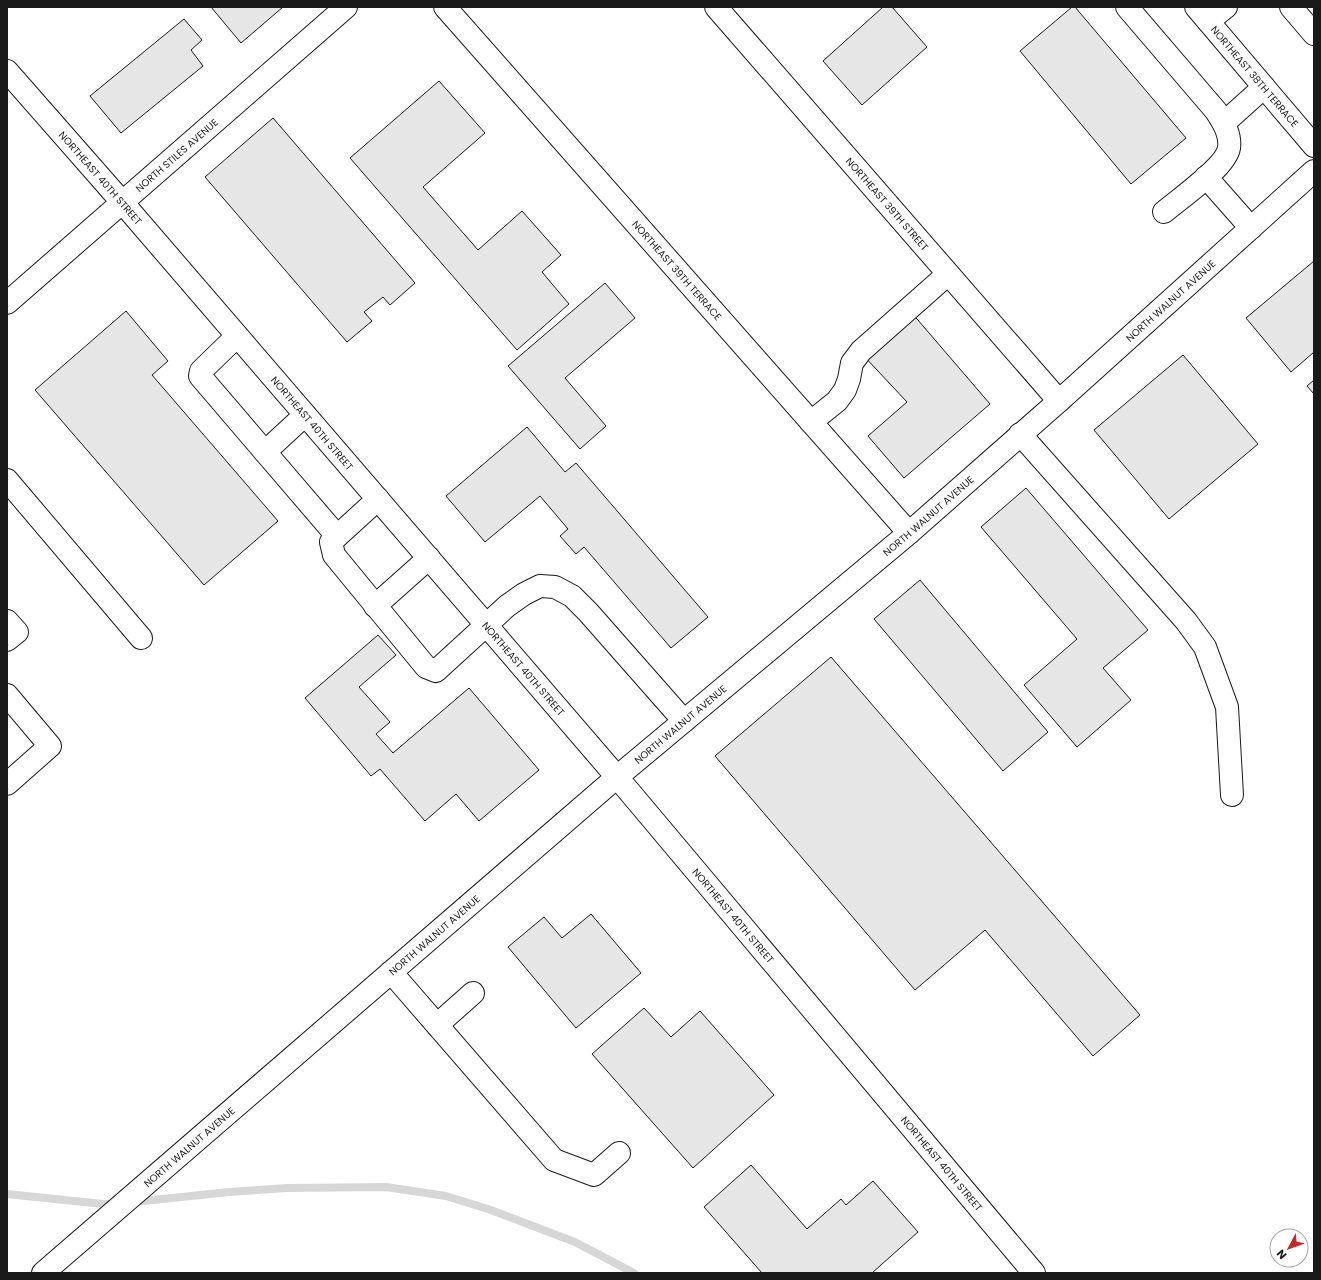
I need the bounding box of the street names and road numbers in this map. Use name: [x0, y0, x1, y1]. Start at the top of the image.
street label: NORTHEAST 38TH TERRACE: [1207, 22, 1302, 130]
street label: NORTH STILES AVENUE: [132, 115, 221, 195]
street label: NORTHEAST 40TH STREET: [55, 128, 146, 228]
street label: NORTHEAST 39TH STREET: [842, 154, 933, 254]
street label: NORTHEAST 39TH TERRACE: [629, 217, 725, 323]
street label: NORTH WALNUT AVENUE: [1122, 256, 1219, 345]
street label: NORTHEAST 40TH STREET: [268, 373, 357, 474]
street label: NORTH WALNUT AVENUE: [879, 472, 977, 559]
street label: NORTHEAST 40TH STREET: [479, 618, 569, 719]
street label: NORTH WALNUT AVENUE: [631, 681, 730, 767]
street label: NORTHEAST 40TH STREET: [689, 865, 778, 967]
street label: NORTH WALNUT AVENUE: [385, 891, 483, 979]
street label: NORTH WALNUT AVENUE: [140, 1103, 238, 1191]
street label: NORTHEAST 40TH STREET: [898, 1113, 987, 1215]

